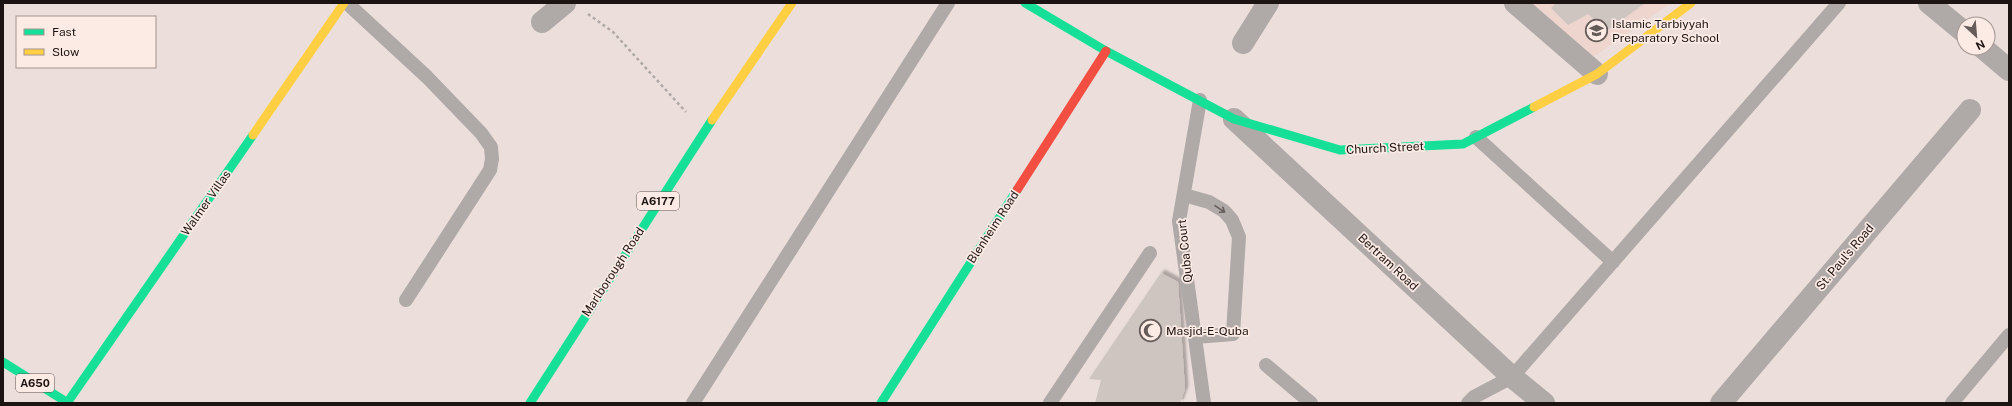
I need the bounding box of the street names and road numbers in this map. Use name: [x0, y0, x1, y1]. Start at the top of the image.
street label: Church Street: [1346, 139, 1425, 157]
street label: Walmer Villas: [178, 168, 234, 238]
street label: Blenheim Road: [964, 188, 1022, 266]
road number: A6177: [637, 192, 679, 210]
street label: Quba Court: [1175, 218, 1195, 284]
street label: St. Paul's Road: [1813, 221, 1877, 293]
street label: Marlborough Road: [579, 225, 647, 319]
street label: Bertram Road: [1355, 231, 1421, 293]
road number: A650: [16, 374, 54, 392]

